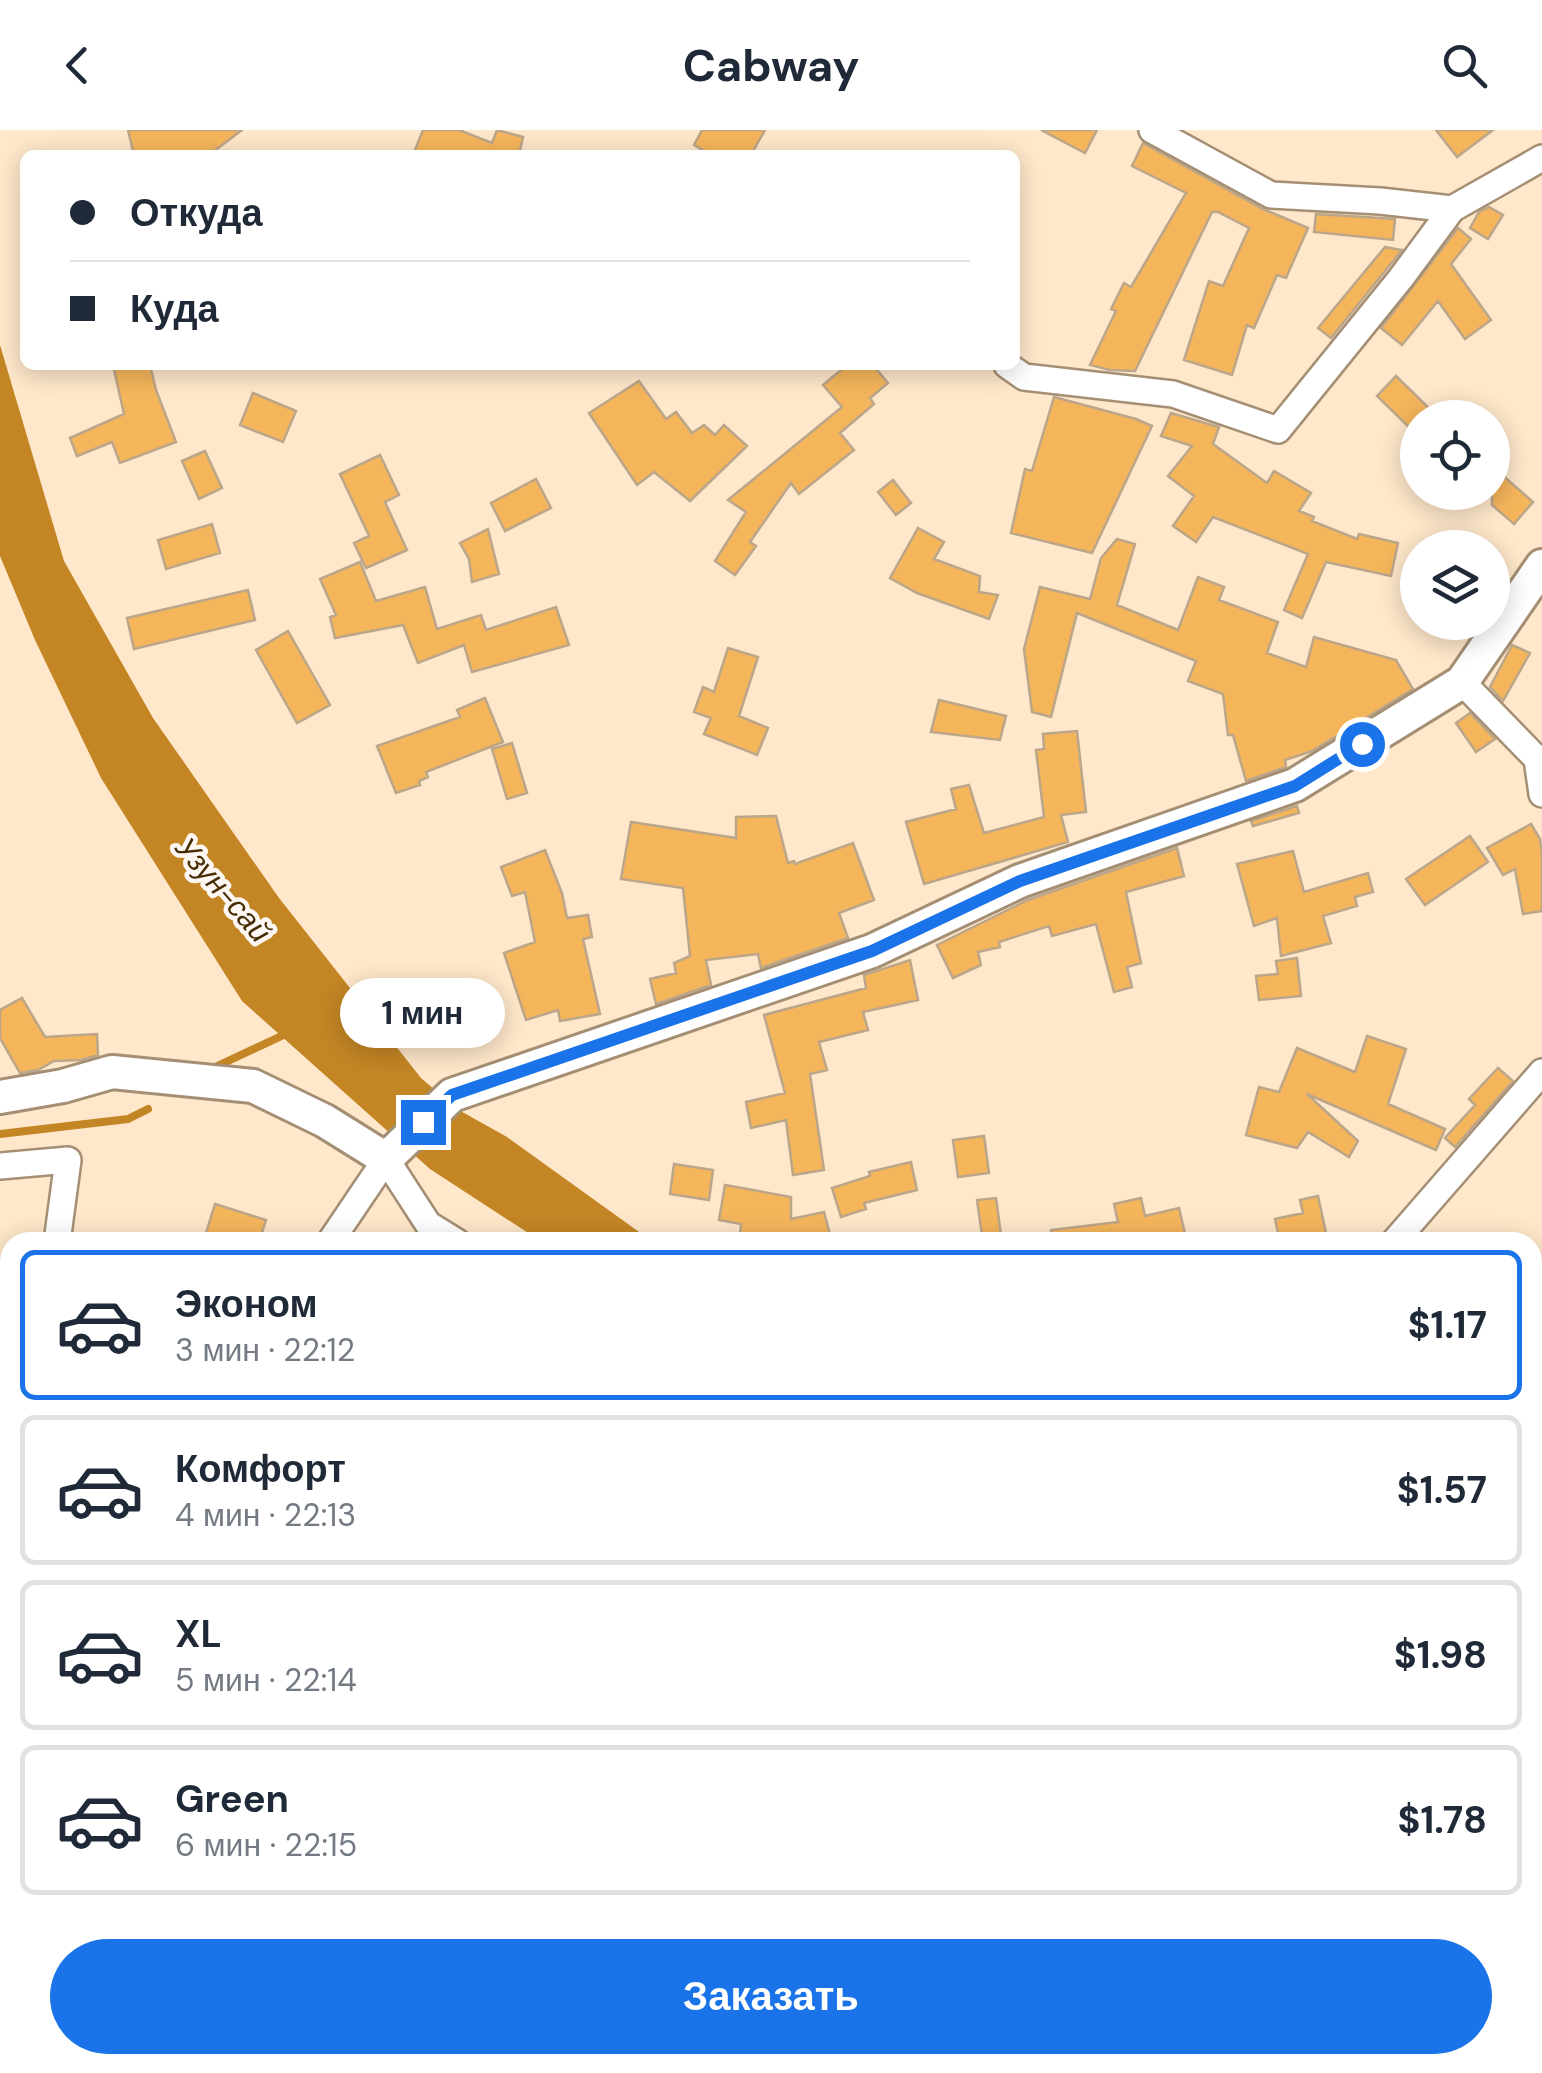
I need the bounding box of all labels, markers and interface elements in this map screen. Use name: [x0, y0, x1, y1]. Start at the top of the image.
text: Cabway: [683, 36, 859, 95]
icon: back: [50, 38, 105, 93]
icon: search: [1437, 38, 1492, 93]
text: Откуда: [130, 188, 263, 238]
text: Куда: [130, 284, 219, 334]
map controls: [1400, 400, 1510, 640]
button: locate: [1400, 400, 1510, 510]
button: layers: [1400, 530, 1510, 640]
route start: [1340, 722, 1385, 767]
water label: Узун-сай: [166, 828, 280, 951]
callout: 1 мин: [340, 977, 506, 1047]
text: 1 мин: [382, 992, 463, 1034]
route end: [401, 1100, 446, 1145]
text: Эконом: [175, 1279, 318, 1329]
icon: car: [55, 1280, 145, 1370]
text: $1.17: [1408, 1300, 1487, 1350]
text: 3 мин · 22:12: [175, 1329, 355, 1371]
text: Комфорт: [175, 1444, 346, 1494]
icon: car: [55, 1445, 145, 1535]
text: $1.57: [1397, 1465, 1487, 1515]
text: 4 мин · 22:13: [175, 1494, 356, 1536]
text: XL: [175, 1609, 222, 1659]
icon: car: [55, 1610, 145, 1700]
text: $1.98: [1394, 1630, 1487, 1680]
text: 5 мин · 22:14: [175, 1659, 357, 1701]
text: Green: [175, 1774, 289, 1824]
icon: car: [55, 1775, 145, 1865]
text: $1.78: [1398, 1795, 1487, 1845]
text: 6 мин · 22:15: [175, 1824, 357, 1866]
button: Заказать: [50, 1939, 1492, 2054]

